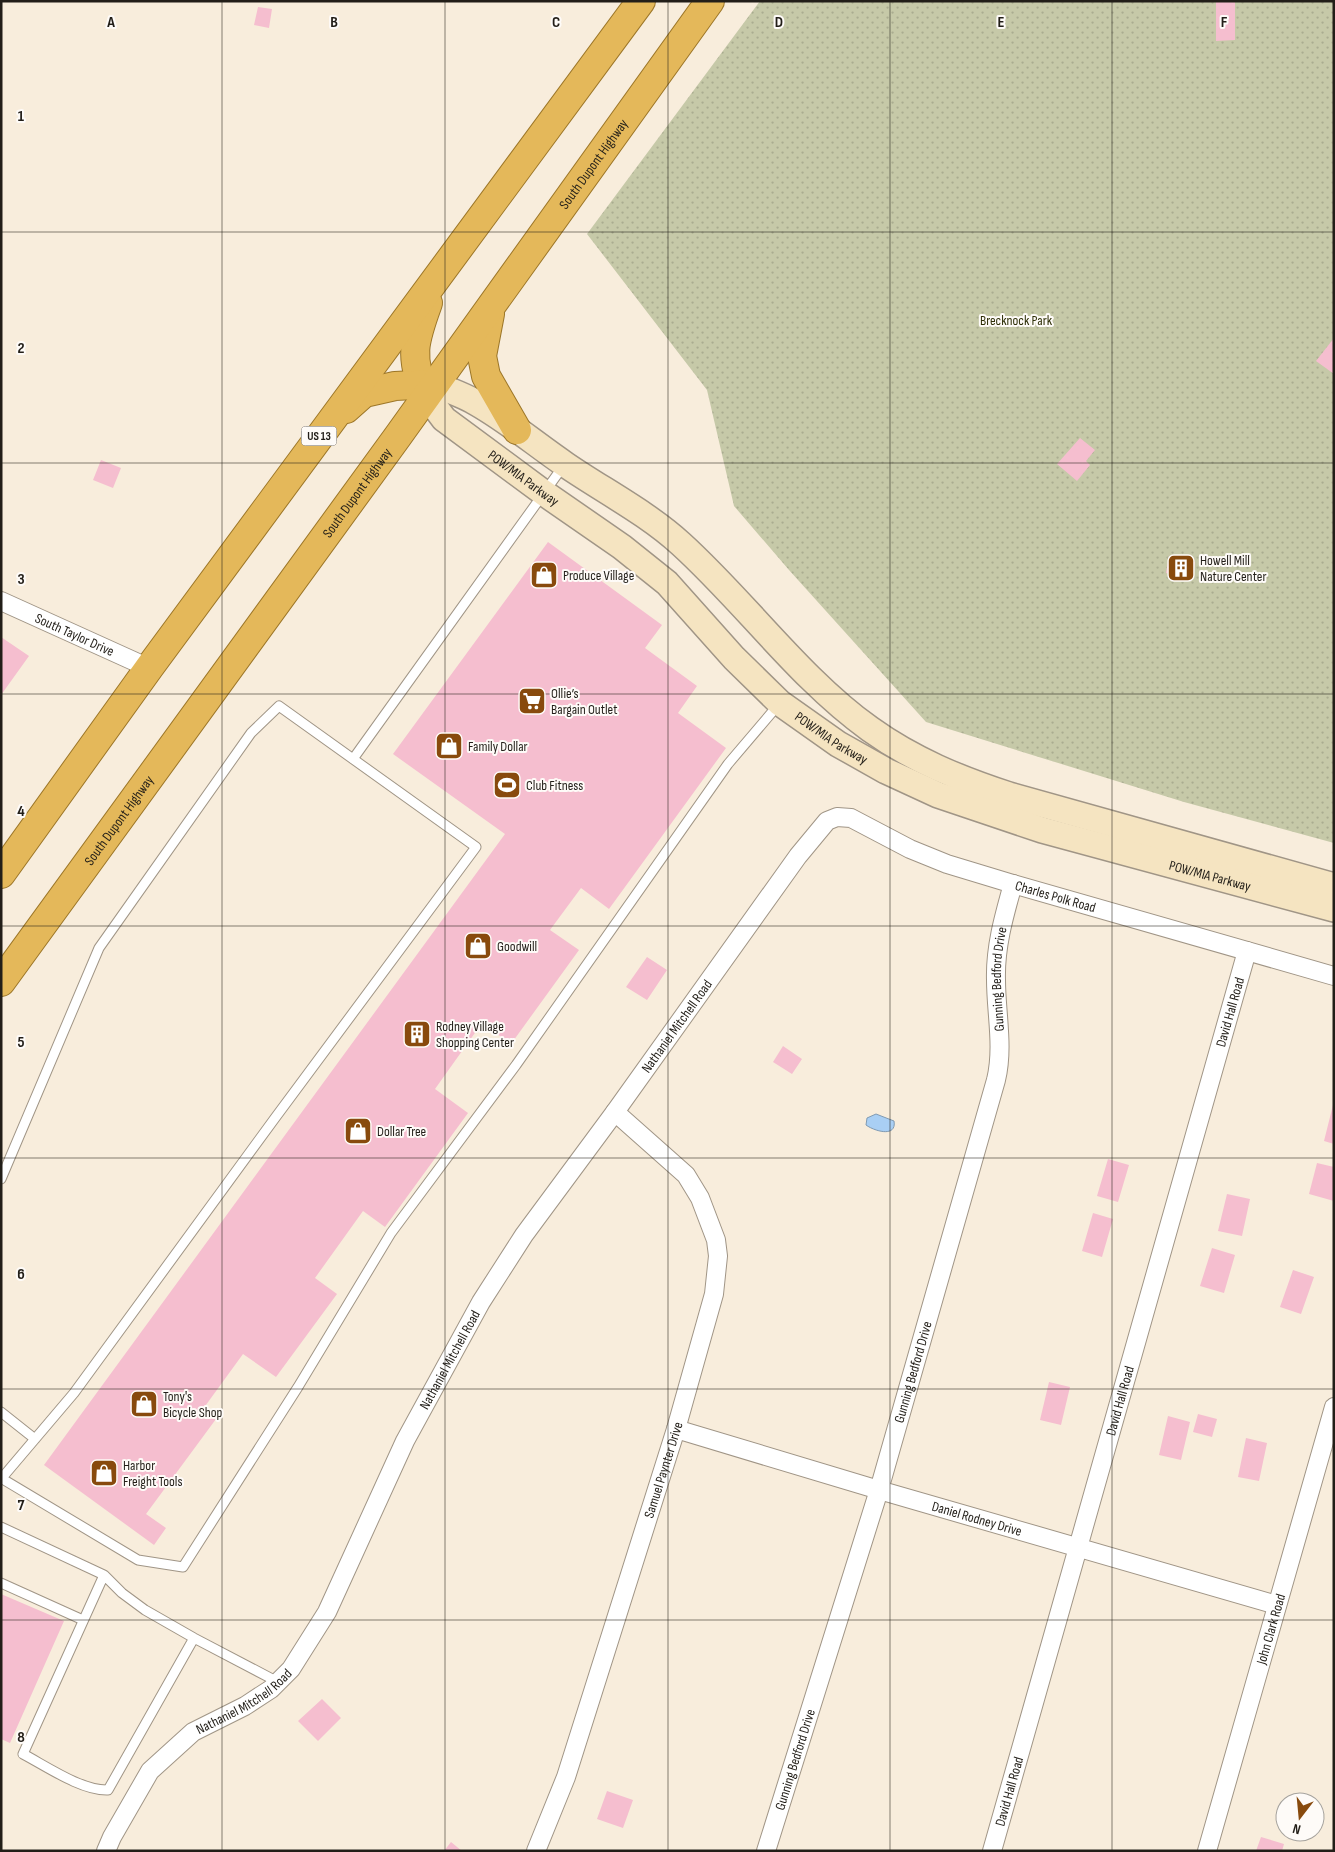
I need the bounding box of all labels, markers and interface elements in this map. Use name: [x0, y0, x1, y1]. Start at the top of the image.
text: A: [106, 13, 115, 32]
text: B: [330, 13, 338, 32]
text: C: [552, 13, 560, 32]
text: D: [775, 13, 783, 32]
text: E: [998, 13, 1005, 32]
text: F: [1221, 13, 1228, 32]
text: 1: [18, 107, 25, 126]
street label: South Dupont Highway: [555, 115, 632, 212]
park label: Brecknock Park: [980, 312, 1053, 329]
text: 2: [17, 339, 25, 358]
road number: US 13: [302, 426, 336, 446]
street label: South Dupont Highway: [318, 444, 395, 541]
street label: POW/MIA Parkway: [485, 446, 563, 510]
place label: Howell Mill Nature Center: [1200, 552, 1267, 585]
building icon: Howell Mill Nature Center: [1166, 553, 1196, 583]
shop icon: Produce Village: [529, 560, 559, 590]
place label: Produce Village: [563, 567, 634, 584]
text: 3: [17, 570, 25, 589]
street label: South Taylor Drive: [33, 609, 117, 660]
place label: Ollie’s Bargain Outlet: [551, 685, 617, 718]
supermarket icon: Ollie’s Bargain Outlet: [517, 686, 547, 716]
street label: POW/MIA Parkway: [792, 708, 871, 768]
shop icon: Family Dollar: [434, 731, 464, 761]
place label: Family Dollar: [468, 738, 528, 755]
sports icon: Club Fitness: [492, 770, 522, 800]
street label: South Dupont Highway: [80, 772, 157, 868]
place label: Club Fitness: [526, 777, 583, 794]
text: 4: [17, 802, 25, 821]
street label: POW/MIA Parkway: [1167, 856, 1253, 895]
street label: Charles Polk Road: [1013, 877, 1098, 916]
street label: Gunning Bedford Drive: [987, 925, 1010, 1032]
shop icon: Goodwill: [463, 931, 493, 961]
place label: Goodwill: [497, 938, 537, 955]
street label: David Hall Road: [1212, 975, 1248, 1049]
street label: Nathaniel Mitchell Road: [637, 976, 716, 1076]
place label: Rodney Village Shopping Center: [436, 1018, 514, 1051]
building icon: Rodney Village Shopping Center: [402, 1019, 432, 1049]
text: 5: [17, 1033, 25, 1052]
shop icon: Dollar Tree: [343, 1116, 373, 1146]
place label: Dollar Tree: [377, 1123, 426, 1140]
text: 6: [17, 1265, 25, 1284]
street label: Nathaniel Mitchell Road: [416, 1307, 484, 1412]
street label: Gunning Bedford Drive: [890, 1319, 935, 1425]
street label: David Hall Road: [1102, 1364, 1138, 1437]
place label: Tony's Bicycle Shop: [163, 1388, 222, 1421]
shop icon: Tony's Bicycle Shop: [129, 1389, 159, 1419]
street label: Samuel Paynter Drive: [640, 1420, 686, 1520]
place label: Harbor Freight Tools: [123, 1457, 183, 1490]
shop icon: Harbor Freight Tools: [89, 1458, 119, 1488]
text: 7: [18, 1496, 25, 1515]
street label: Daniel Rodney Drive: [930, 1497, 1024, 1539]
street label: John Clark Road: [1252, 1591, 1289, 1667]
street label: Nathaniel Mitchell Road: [193, 1665, 295, 1738]
street label: Gunning Bedford Drive: [771, 1707, 818, 1812]
text: 8: [17, 1728, 25, 1747]
street label: David Hall Road: [991, 1754, 1027, 1828]
north arrow: [1275, 1792, 1325, 1842]
text: N: [1291, 1820, 1302, 1838]

